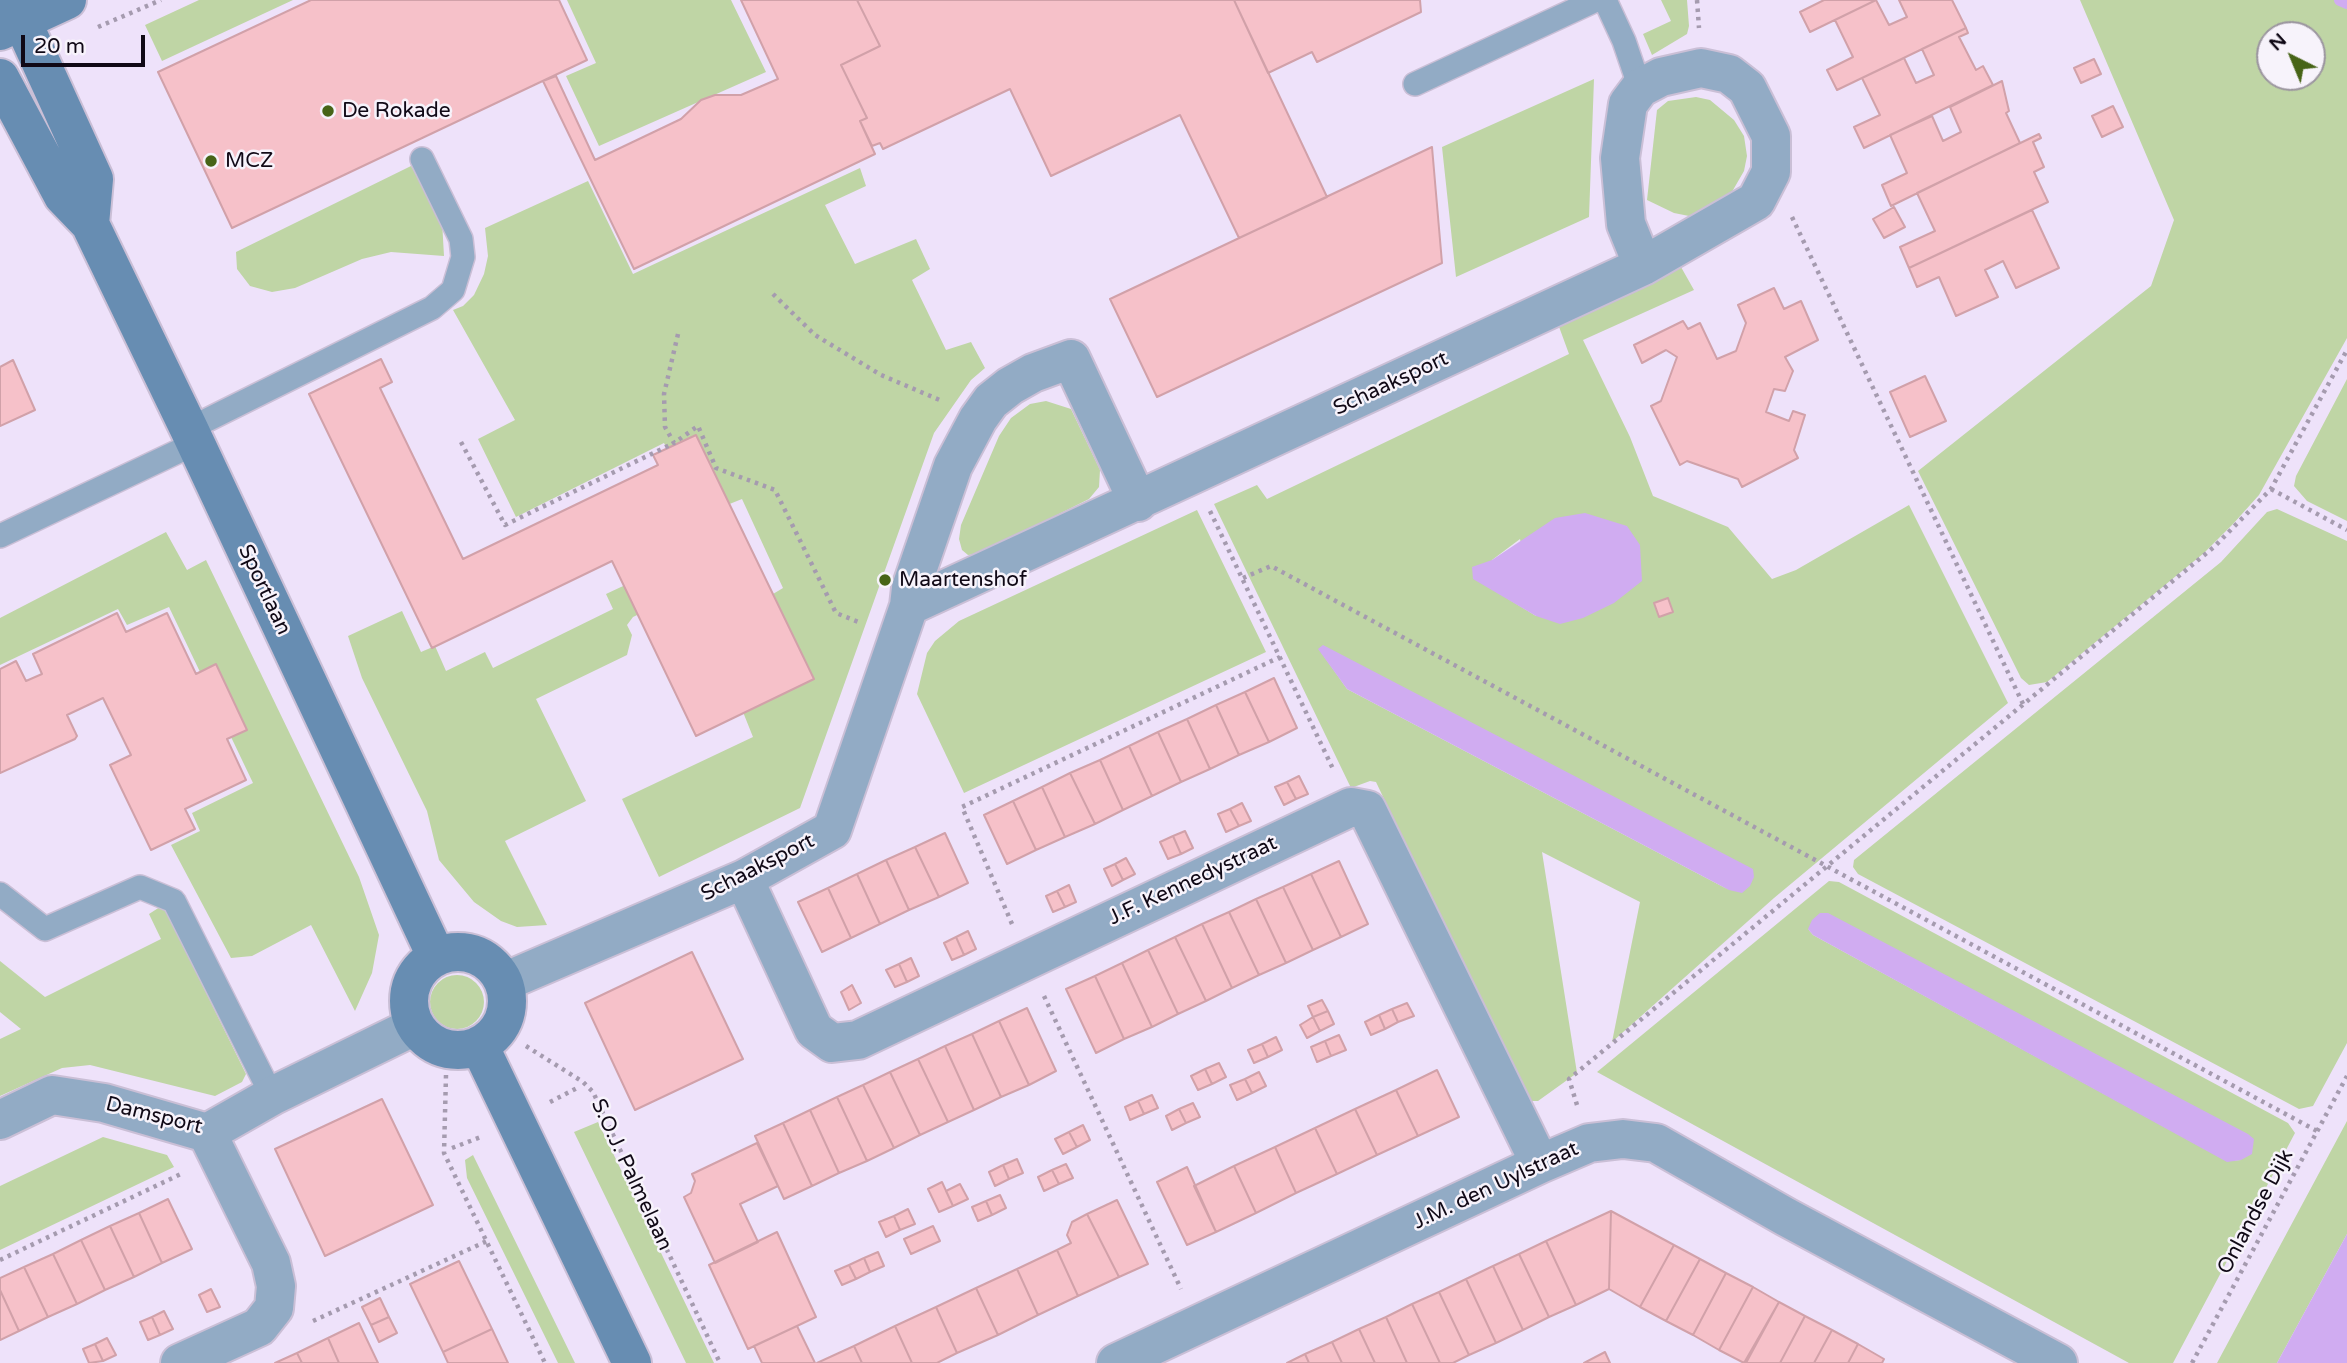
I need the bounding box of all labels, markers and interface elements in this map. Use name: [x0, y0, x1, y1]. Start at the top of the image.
scale bar: [24, 21, 149, 65]
north arrow: [2256, 21, 2326, 91]
text: N: [2265, 29, 2291, 55]
text: 20 m: [34, 34, 85, 59]
place label: De Rokade: [342, 98, 451, 124]
marker: De Rokade: [320, 103, 336, 119]
place label: MCZ: [225, 148, 273, 174]
marker: MCZ: [203, 153, 219, 169]
street label: Schaaksport: [1329, 346, 1453, 422]
street label: Sportlaan: [232, 541, 296, 639]
place label: Maartenshof: [899, 567, 1027, 593]
marker: Maartenshof: [877, 572, 893, 588]
street label: Schaaksport: [697, 829, 819, 907]
street label: J.F. Kennedystraat: [1105, 831, 1281, 931]
street label: Damsport: [103, 1092, 205, 1140]
street label: S.O.J. Palmelaan: [585, 1095, 677, 1255]
street label: J.M. den Uylstraat: [1409, 1137, 1583, 1235]
street label: Onlandse Dijk: [2213, 1145, 2299, 1279]

